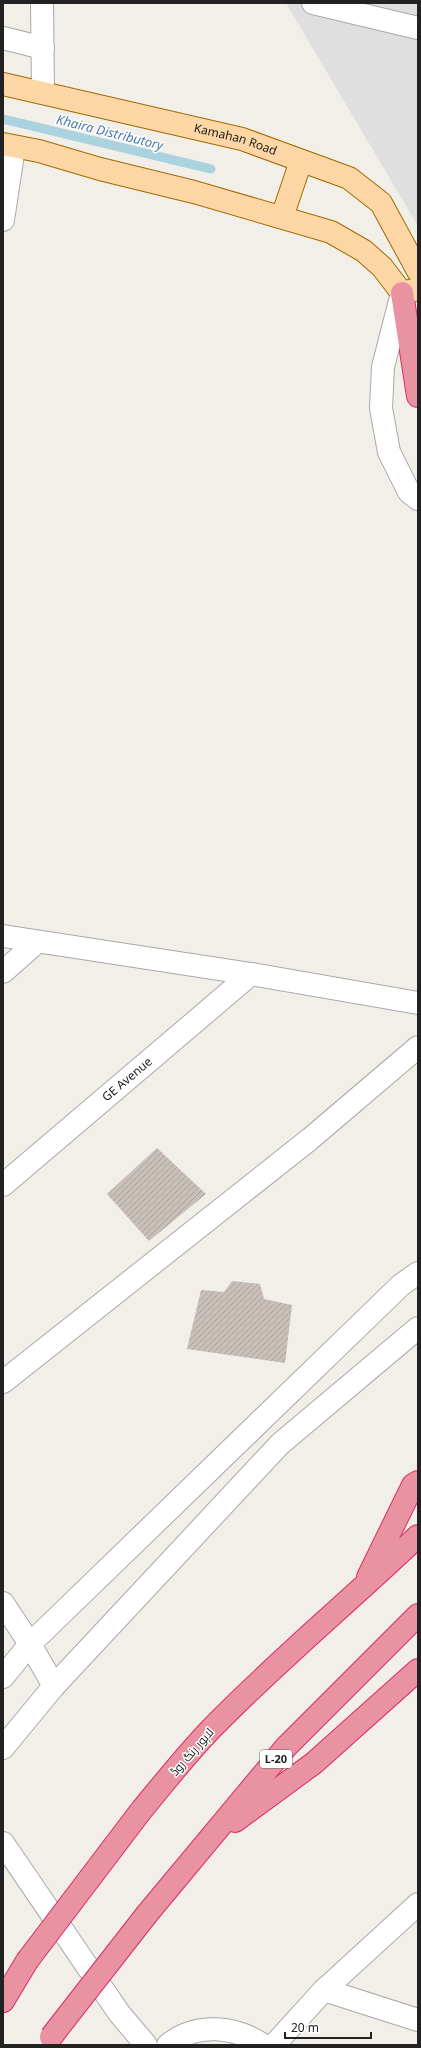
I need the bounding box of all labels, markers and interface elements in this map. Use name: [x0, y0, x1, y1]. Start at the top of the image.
water label: Khaira Distributory: [55, 110, 166, 154]
street label: Kamahan Road: [192, 119, 279, 159]
street label: GE Avenue: [98, 1053, 156, 1105]
street label: لاہور رنگ روڈ: [166, 1724, 217, 1779]
road number: L-20: [260, 1750, 292, 1768]
scale bar: [285, 2014, 371, 2040]
text: 20 m: [291, 2019, 319, 2036]

